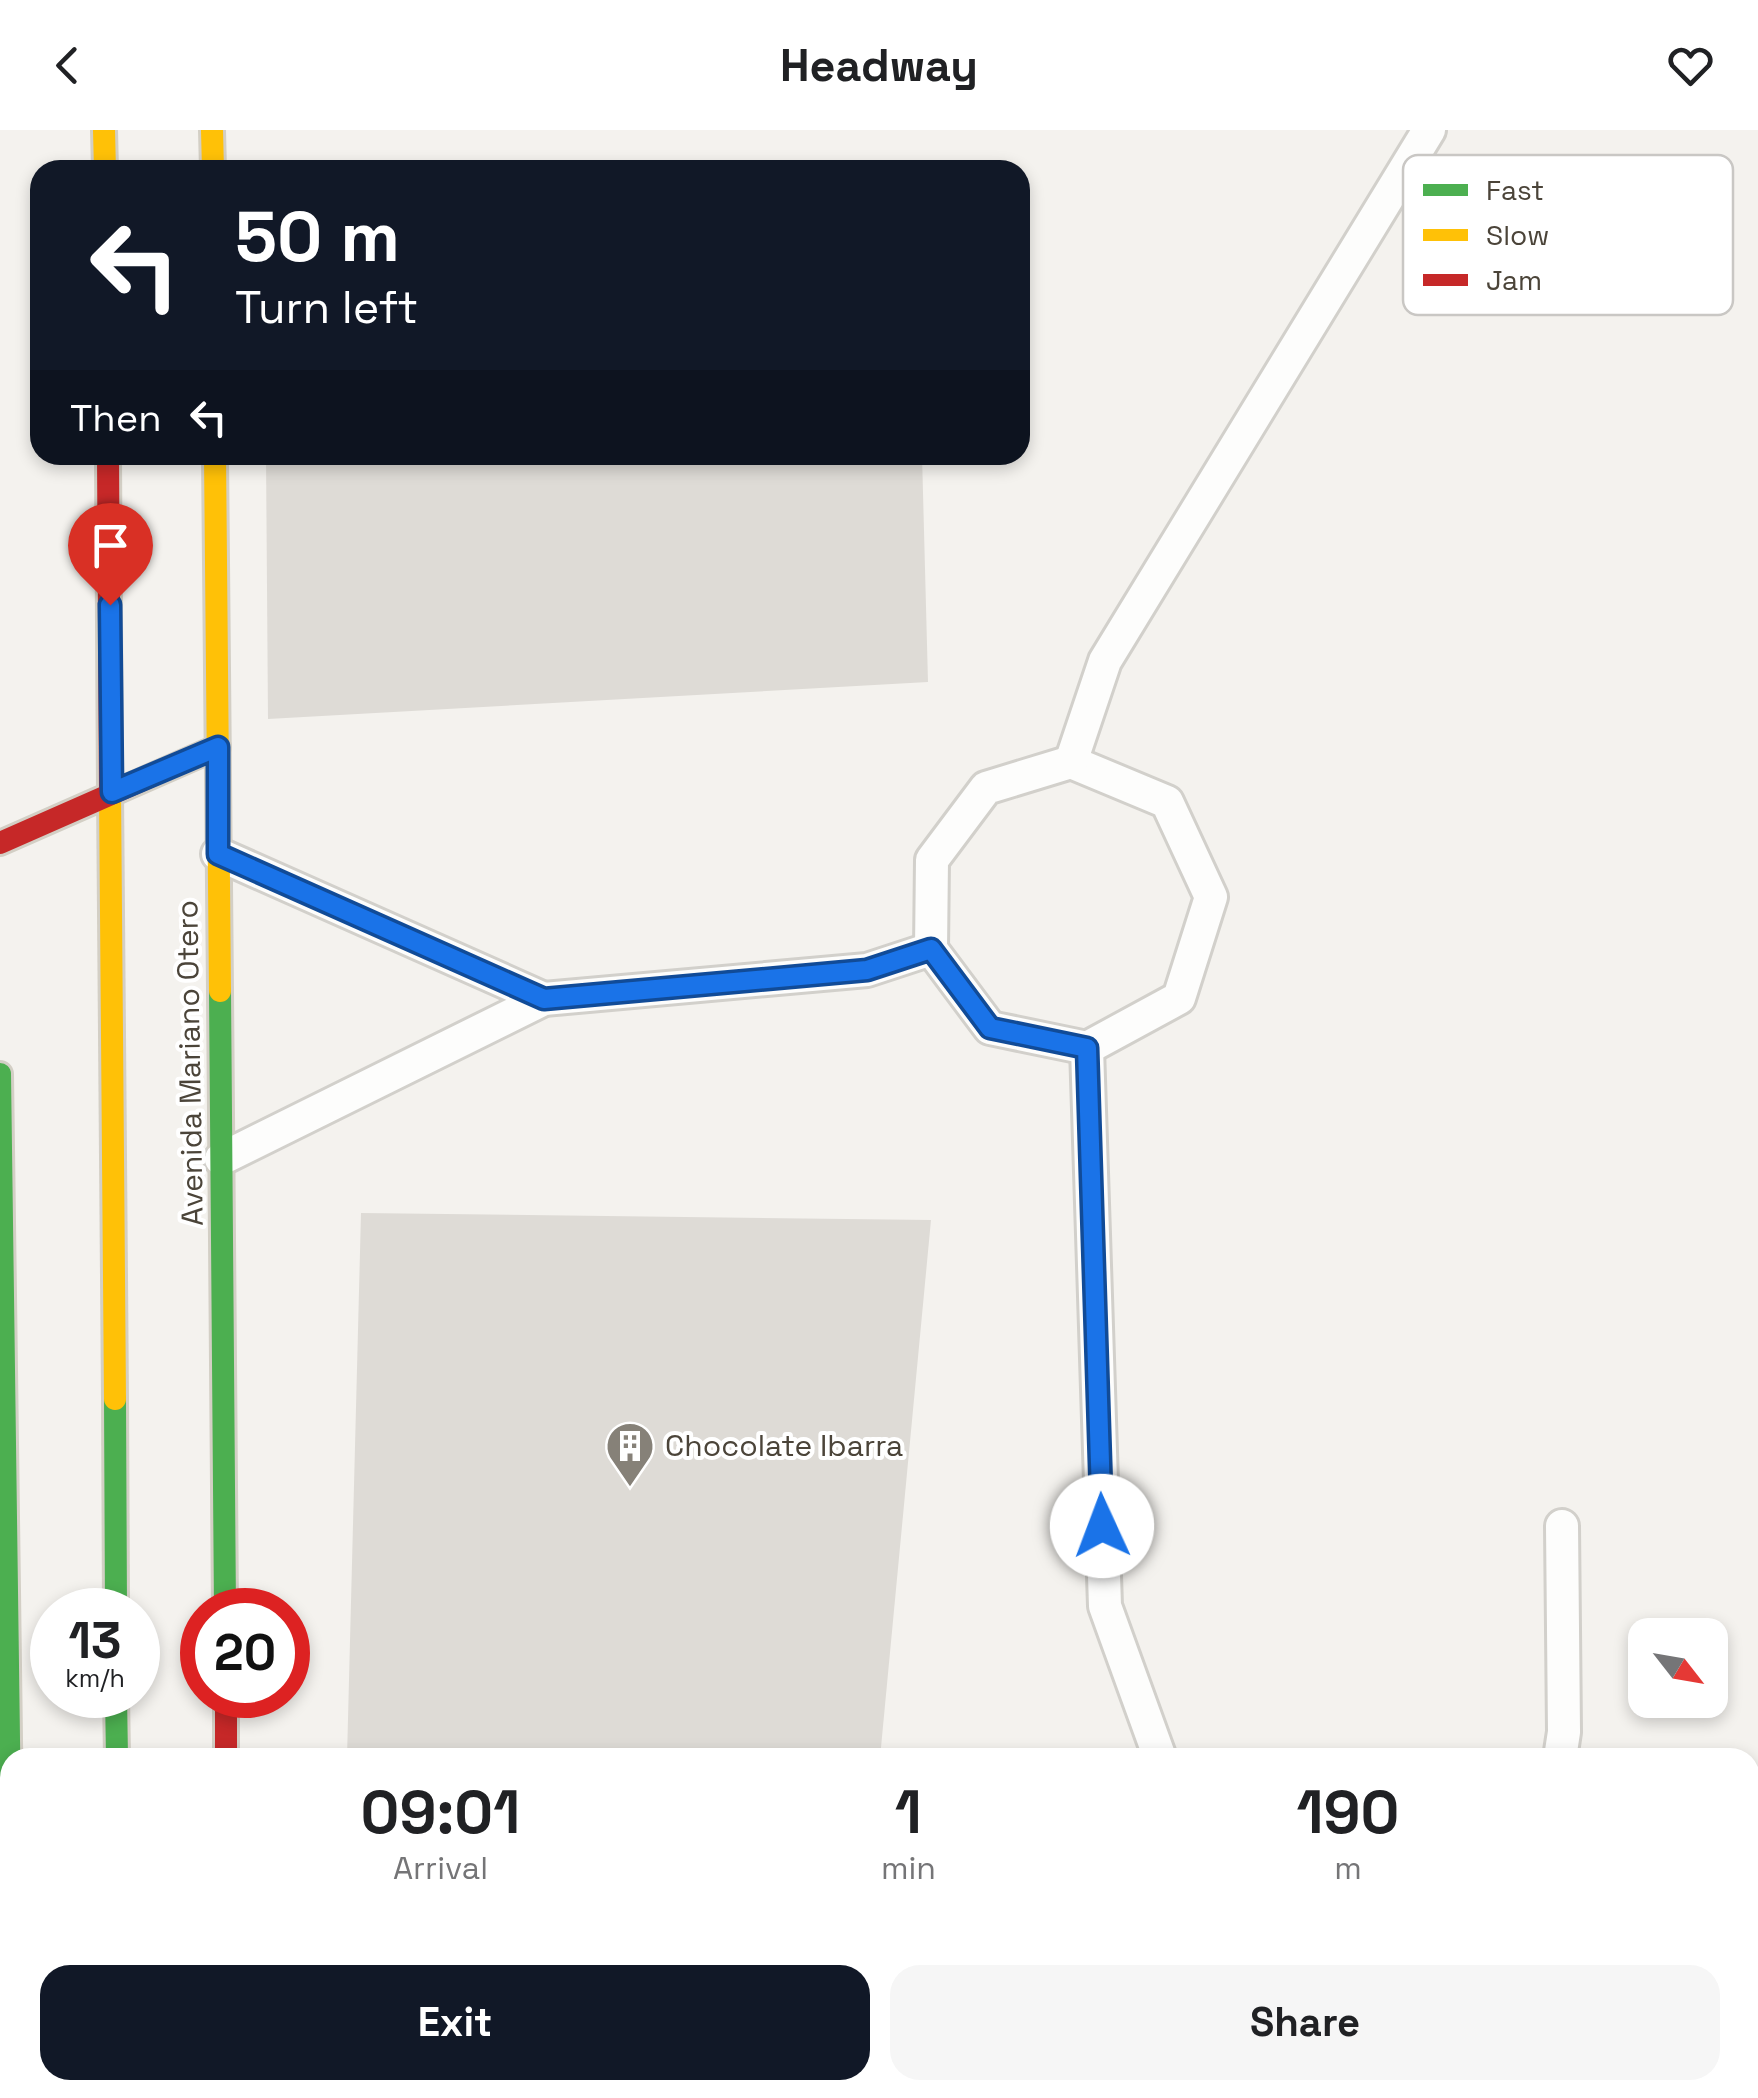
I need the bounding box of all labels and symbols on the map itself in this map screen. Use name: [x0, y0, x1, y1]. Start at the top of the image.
legend: [1403, 155, 1733, 315]
text: Fast: [1486, 172, 1544, 208]
text: Slow: [1486, 217, 1549, 253]
text: Jam: [1486, 262, 1542, 298]
pin: [68, 503, 153, 606]
street label: Avenida Mariano Otero: [167, 900, 212, 1226]
building icon: Chocolate Ibarra: [604, 1420, 656, 1488]
place label: Chocolate Ibarra: [665, 1426, 903, 1465]
position arrow: [1050, 1474, 1154, 1578]
speed limit sign: 20: [180, 1588, 310, 1718]
north arrow: [1628, 1618, 1728, 1718]

